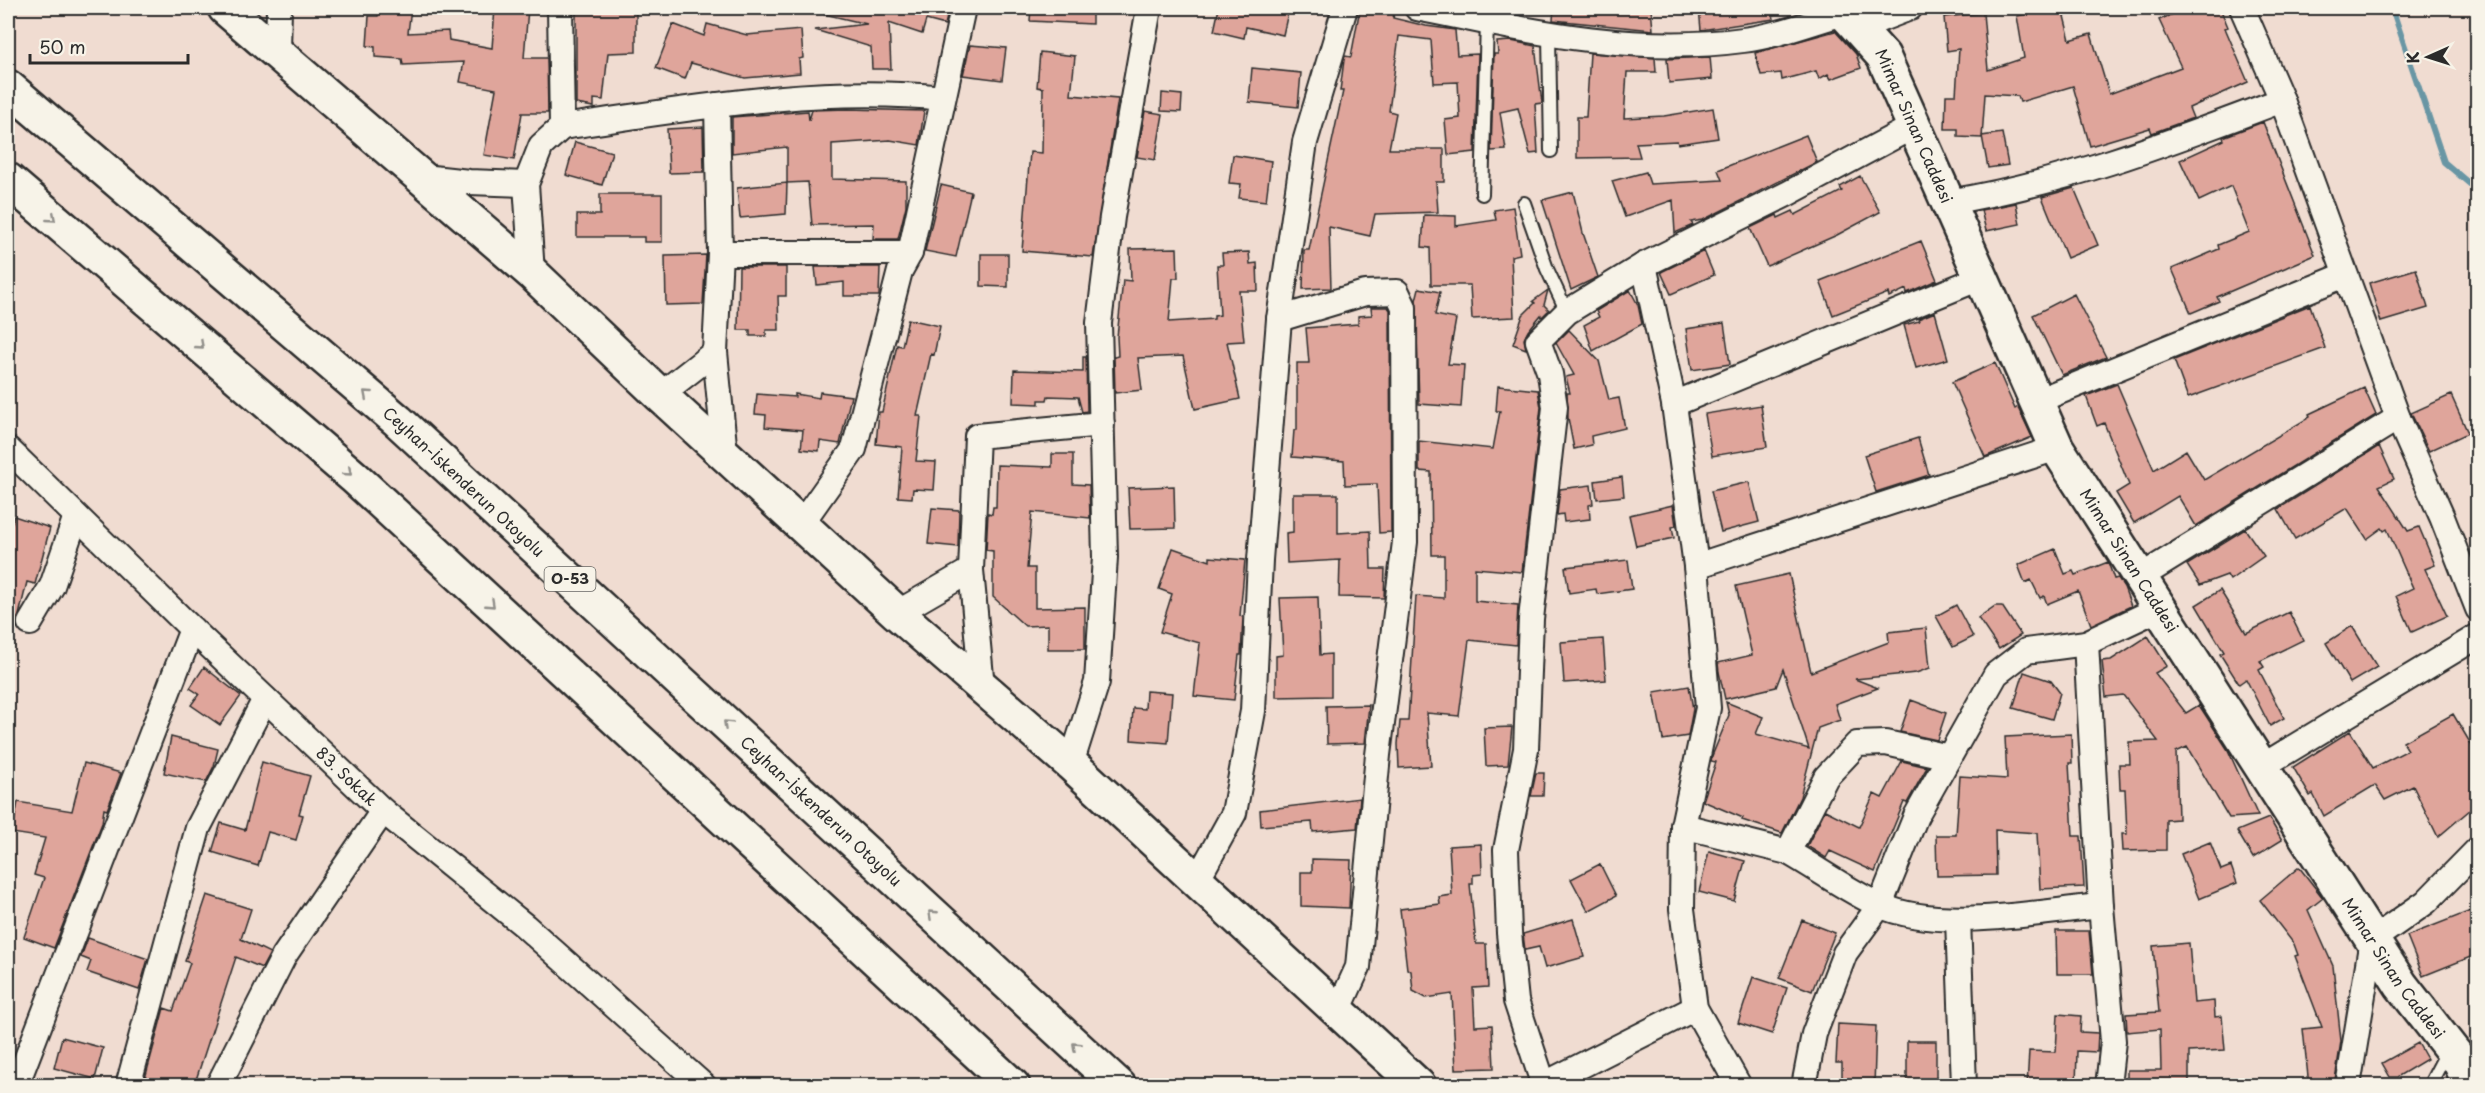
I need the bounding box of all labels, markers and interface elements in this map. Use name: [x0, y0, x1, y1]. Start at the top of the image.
scale bar: [30, 27, 188, 65]
north arrow: [2398, 27, 2458, 87]
text: 50 m: [39, 33, 86, 60]
street label: Mimar Sinan Caddesi: [1870, 44, 1960, 207]
text: K: [2400, 51, 2424, 64]
one-way arrow: [45, 211, 56, 222]
one-way arrow: [193, 338, 204, 349]
one-way arrow: [363, 390, 374, 401]
street label: Ceyhan-İskenderun Otoyolu: [378, 400, 551, 562]
one-way arrow: [341, 465, 352, 476]
street label: Mimar Sinan Caddesi: [2075, 483, 2185, 637]
road number: O-53: [544, 567, 596, 591]
one-way arrow: [485, 597, 495, 608]
one-way arrow: [724, 721, 735, 732]
street label: Ceyhan-İskenderun Otoyolu: [736, 730, 908, 891]
street label: 83. Sokak: [311, 741, 383, 811]
street label: Mimar Sinan Caddesi: [2337, 893, 2451, 1043]
one-way arrow: [929, 910, 939, 921]
one-way arrow: [1072, 1042, 1083, 1053]

